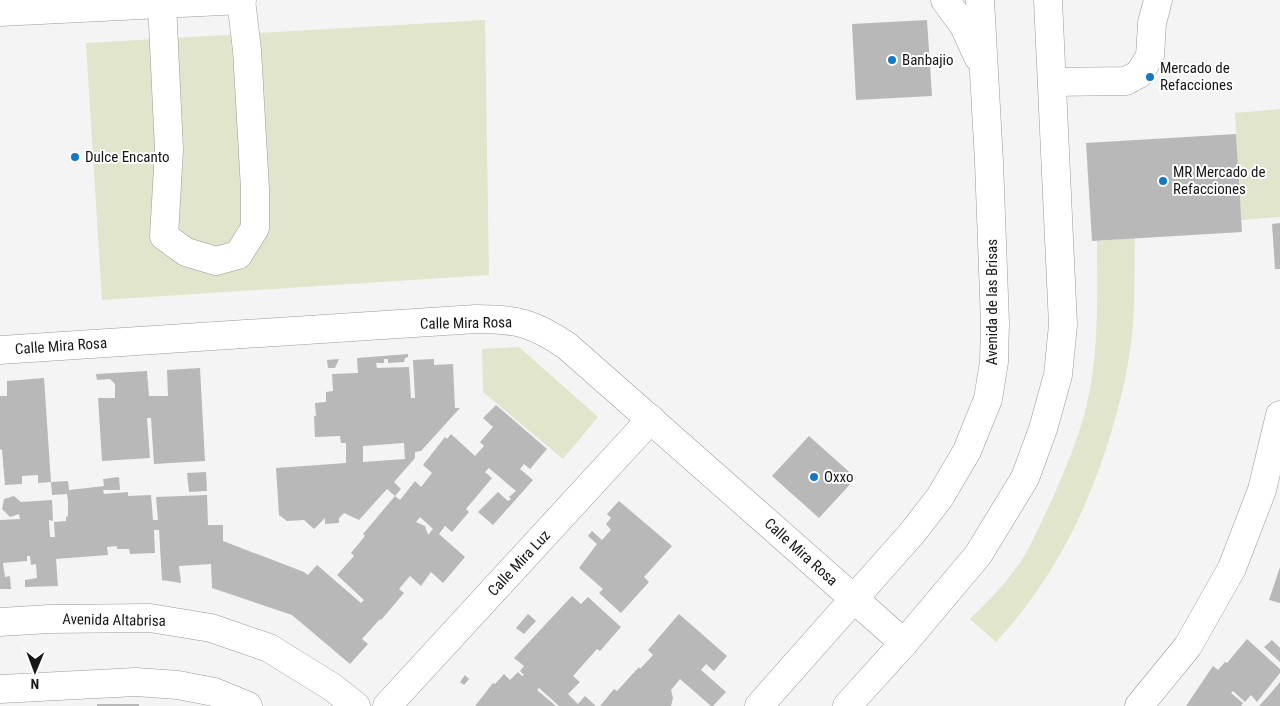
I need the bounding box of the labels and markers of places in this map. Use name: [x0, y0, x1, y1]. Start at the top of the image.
place label: Banbajio: [902, 51, 954, 69]
marker: Banbajio: [886, 54, 898, 66]
place label: Mercado de Refacciones: [1160, 59, 1233, 94]
marker: Mercado de Refacciones: [1144, 71, 1156, 83]
place label: Dulce Encanto: [85, 148, 170, 166]
marker: Dulce Encanto: [69, 151, 81, 163]
place label: MR Mercado de Refacciones: [1173, 163, 1266, 198]
marker: MR Mercado de Refacciones: [1157, 175, 1169, 187]
place label: Oxxo: [824, 468, 854, 486]
marker: Oxxo: [808, 471, 820, 483]

